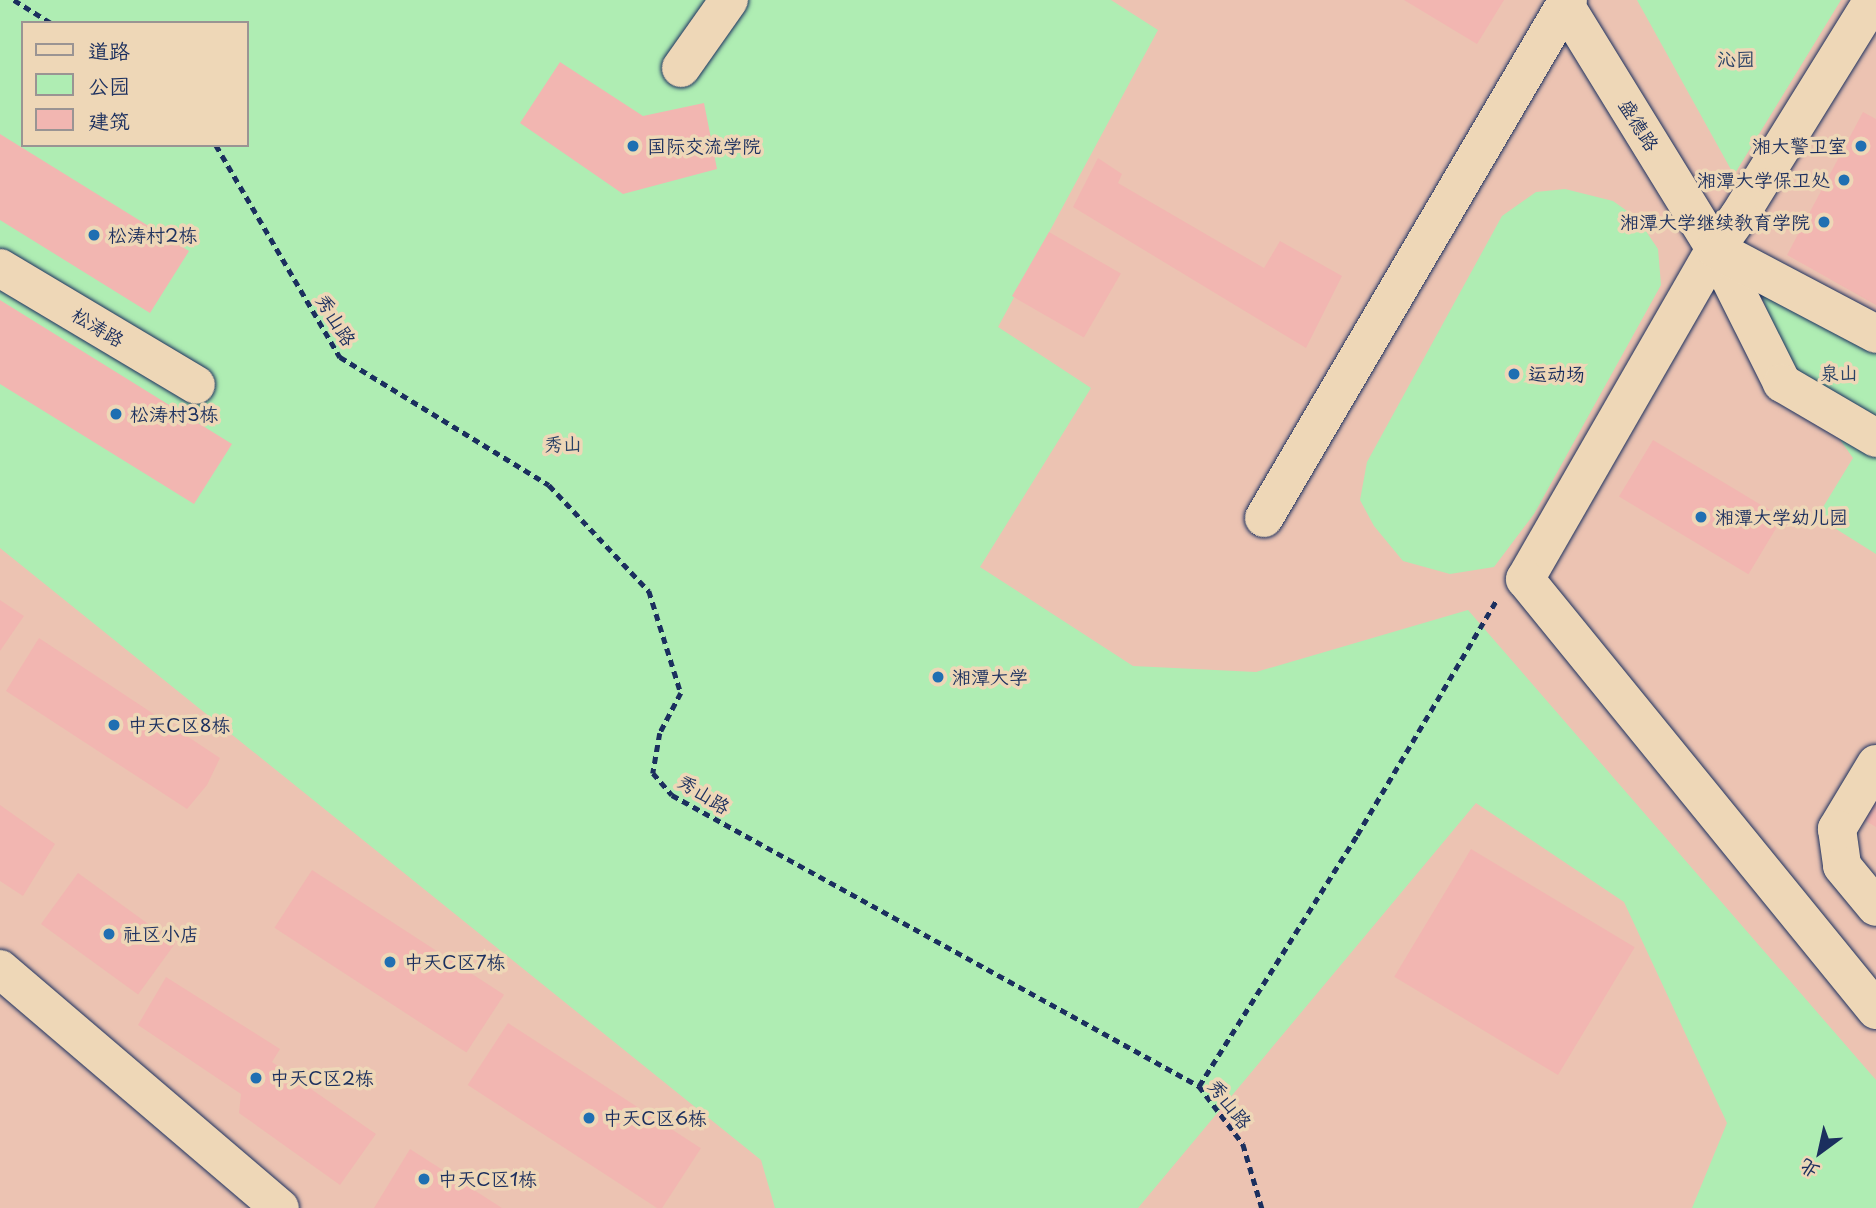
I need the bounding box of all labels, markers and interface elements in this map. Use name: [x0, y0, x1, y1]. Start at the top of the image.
legend: [21, 21, 248, 147]
text: 道路: [88, 34, 130, 66]
park label: 沁园: [1717, 48, 1755, 70]
text: 公园: [88, 69, 130, 101]
street label: 盛德路: [1614, 95, 1664, 155]
text: 建筑: [88, 104, 130, 136]
place label: 国际交流学院: [647, 135, 761, 157]
place label: 湘大警卫室: [1752, 135, 1847, 157]
marker: 国际交流学院: [625, 138, 641, 154]
marker: 湘大警卫室: [1853, 138, 1869, 154]
place label: 湘潭大学保卫处: [1697, 169, 1830, 191]
marker: 湘潭大学保卫处: [1836, 172, 1852, 188]
place label: 湘潭大学继续教育学院: [1620, 211, 1810, 233]
marker: 湘潭大学继续教育学院: [1816, 214, 1832, 230]
place label: 松涛村2栋: [108, 224, 197, 246]
marker: 松涛村2栋: [86, 227, 102, 243]
street label: 秀山路: [311, 290, 361, 350]
street label: 松涛路: [68, 303, 128, 351]
park label: 泉山: [1820, 362, 1858, 384]
place label: 运动场: [1528, 363, 1585, 385]
marker: 运动场: [1506, 366, 1522, 382]
place label: 松涛村3栋: [130, 403, 219, 425]
marker: 松涛村3栋: [108, 406, 124, 422]
park label: 秀山: [544, 433, 582, 455]
place label: 湘潭大学幼儿园: [1715, 506, 1848, 528]
marker: 湘潭大学幼儿园: [1693, 509, 1709, 525]
place label: 湘潭大学: [952, 666, 1028, 688]
marker: 湘潭大学: [930, 669, 946, 685]
place label: 中天C区8栋: [128, 714, 231, 736]
marker: 中天C区8栋: [106, 717, 122, 733]
street label: 秀山路: [674, 769, 734, 819]
place label: 社区小店: [123, 923, 199, 945]
marker: 社区小店: [101, 926, 117, 942]
place label: 中天C区7栋: [404, 951, 505, 973]
marker: 中天C区7栋: [382, 954, 398, 970]
place label: 中天C区2栋: [270, 1067, 374, 1089]
marker: 中天C区2栋: [248, 1070, 264, 1086]
street label: 秀山路: [1203, 1075, 1257, 1133]
place label: 中天C区6栋: [603, 1107, 707, 1129]
marker: 中天C区6栋: [581, 1110, 597, 1126]
north arrow: [1785, 1117, 1855, 1187]
text: 北: [1793, 1153, 1824, 1187]
place label: 中天C区1栋: [438, 1168, 537, 1190]
marker: 中天C区1栋: [416, 1171, 432, 1187]

